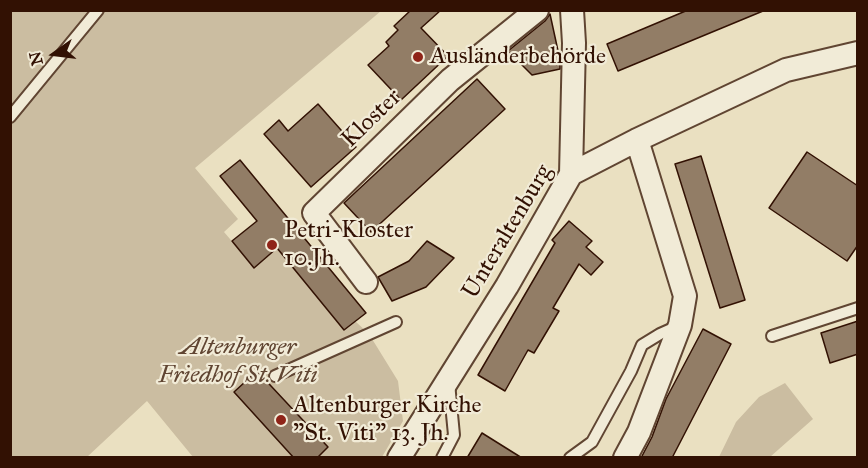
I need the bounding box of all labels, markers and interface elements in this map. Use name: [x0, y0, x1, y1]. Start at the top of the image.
north arrow: [24, 24, 84, 84]
place label: Ausländerbehörde: [430, 43, 606, 71]
text: N: [25, 50, 47, 67]
marker: Ausländerbehörde: [411, 50, 425, 64]
street label: Kloster: [336, 84, 408, 154]
street label: Unteraltenburg: [457, 160, 559, 304]
place label: Petri-Kloster 10.Jh.: [284, 217, 413, 273]
marker: Petri-Kloster 10.Jh.: [265, 238, 279, 252]
park label: Altenburger Friedhof St. Viti: [158, 334, 318, 390]
place label: Altenburger Kirche "St. Viti" 13. Jh.: [293, 392, 482, 448]
marker: Altenburger Kirche "St. Viti" 13. Jh.: [274, 413, 288, 427]

